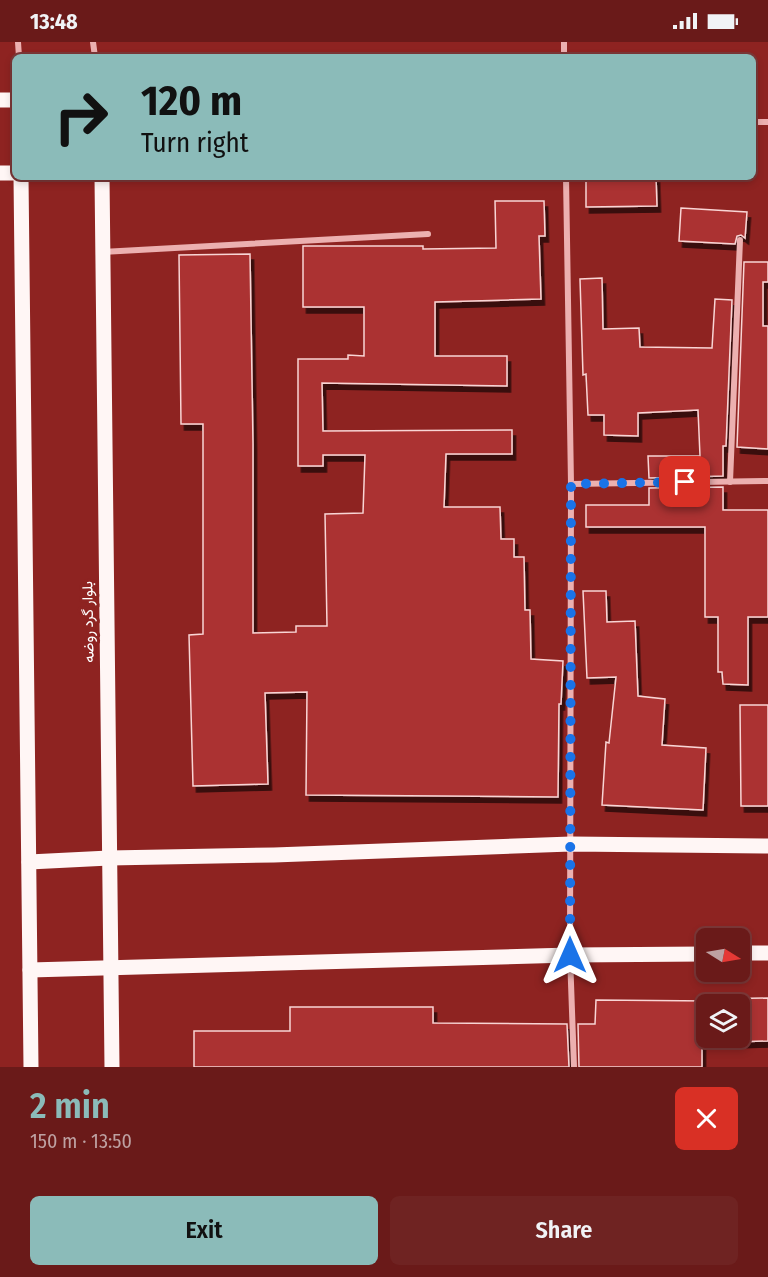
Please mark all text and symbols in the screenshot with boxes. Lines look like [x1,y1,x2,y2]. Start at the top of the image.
text: 13:48 [30,8,78,35]
text: 120 m [141,76,242,126]
icon: right [42,78,120,156]
text: Turn right [141,127,249,159]
pin [659,456,710,507]
icon: arrive [668,465,701,498]
street label: بلوار گرد روضه [78,581,98,663]
position arrow [538,923,602,987]
north arrow [696,928,750,982]
map controls [696,928,750,1048]
button: layers [696,994,750,1048]
text: 2 min [30,1084,110,1128]
button: close [675,1087,738,1150]
text: 150 m · 13:50 [30,1129,132,1153]
button: Exit [30,1196,378,1265]
button: Share [390,1196,738,1265]

